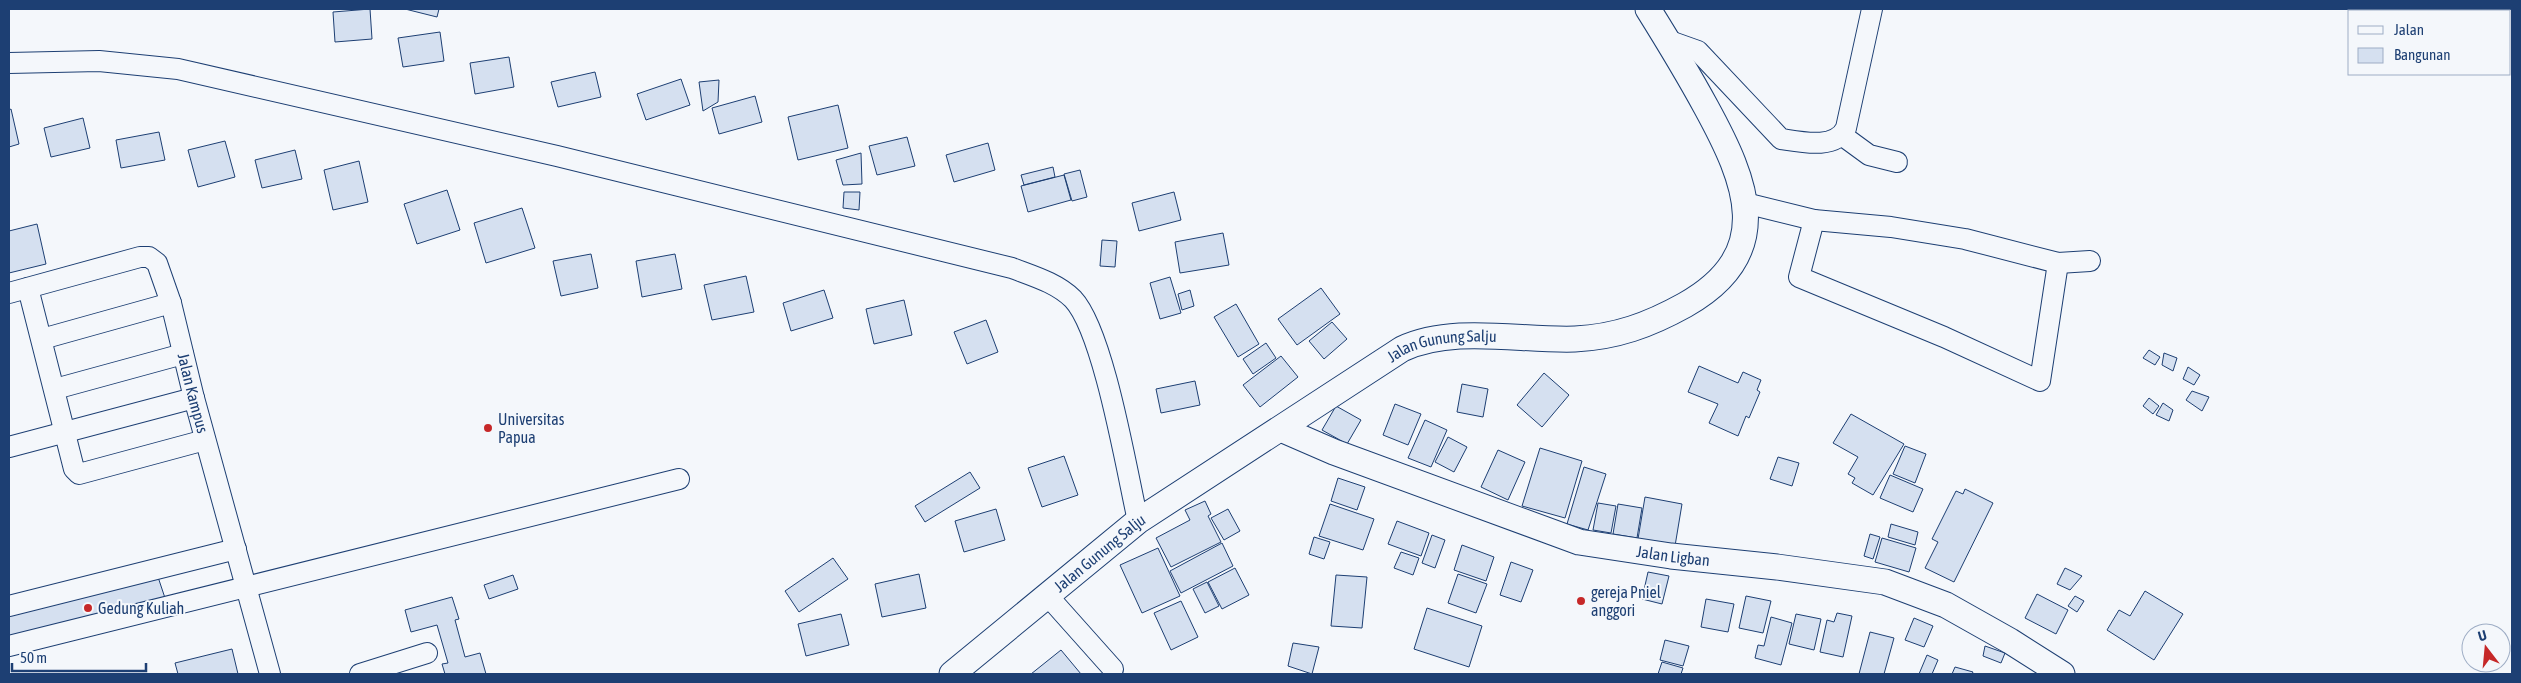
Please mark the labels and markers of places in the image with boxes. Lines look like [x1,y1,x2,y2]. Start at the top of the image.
place label: Universitas Papua [498,410,565,447]
marker: Universitas Papua [482,422,494,434]
place label: gereja Pniel anggori [1591,583,1662,620]
marker: gereja Pniel anggori [1575,595,1587,607]
place label: Gedung Kuliah [98,599,184,618]
marker: Gedung Kuliah [82,602,94,614]

